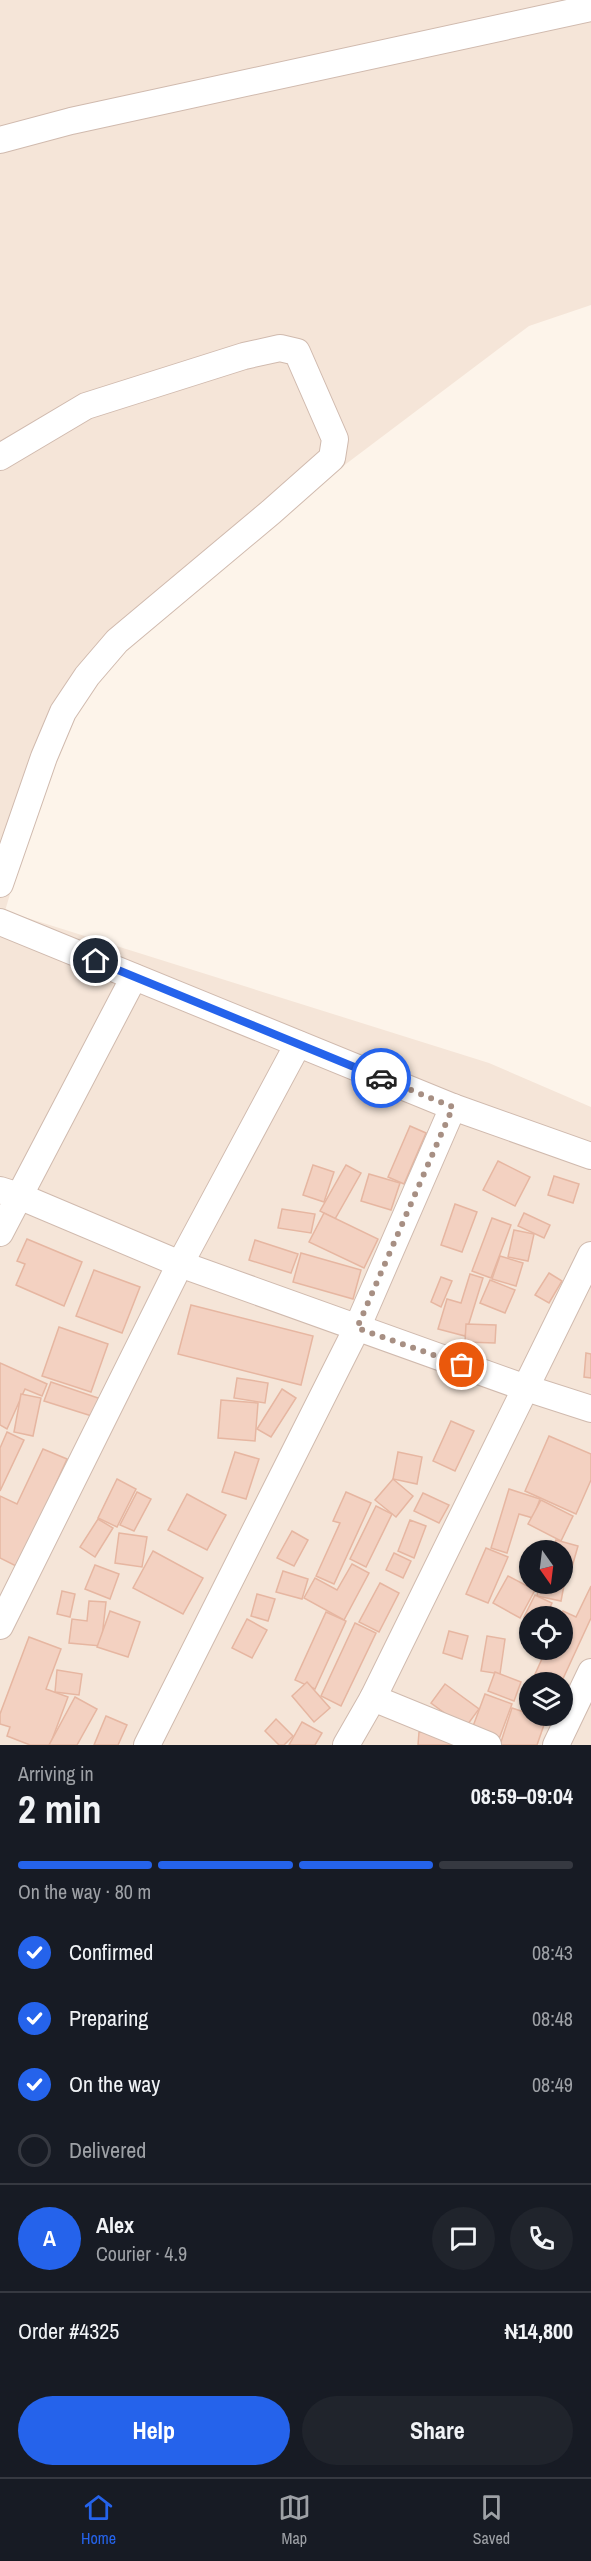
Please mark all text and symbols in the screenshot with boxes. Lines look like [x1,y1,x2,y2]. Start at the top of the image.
pin [70,935,121,986]
icon: home [79,944,112,977]
courier [351,1048,411,1108]
icon: car [365,1062,398,1095]
pin [436,1339,487,1390]
icon: bag [445,1348,478,1381]
north arrow [519,1540,573,1594]
map controls [519,1540,573,1726]
button: locate [519,1606,573,1660]
button: layers [519,1672,573,1726]
text: Arriving in [18,1760,94,1787]
text: 08:59–09:04 [471,1781,573,1811]
text: 2 min [18,1783,102,1835]
text: On the way · 80 m [18,1878,151,1905]
icon: check [18,1936,51,1969]
text: Confirmed [69,1937,153,1967]
text: 08:43 [532,1939,573,1966]
icon: check [18,2002,51,2035]
text: Preparing [69,2003,148,2033]
text: 08:48 [532,2005,573,2032]
icon: check [18,2068,51,2101]
text: On the way [69,2069,160,2099]
text: 08:49 [532,2071,573,2098]
text: Delivered [69,2135,146,2165]
button: chat [432,2207,495,2270]
button: phone [510,2207,573,2270]
text: Alex [96,2210,134,2240]
text: A [43,2223,56,2253]
text: Courier · 4.9 [96,2240,187,2267]
text: Order #4325 [18,2316,119,2346]
text: ₦14,800 [505,2316,573,2346]
button: Help [18,2396,290,2465]
button: Share [302,2396,573,2465]
tab: Home [81,2491,116,2549]
tab: Map [278,2491,311,2549]
tab: Saved [473,2491,510,2549]

